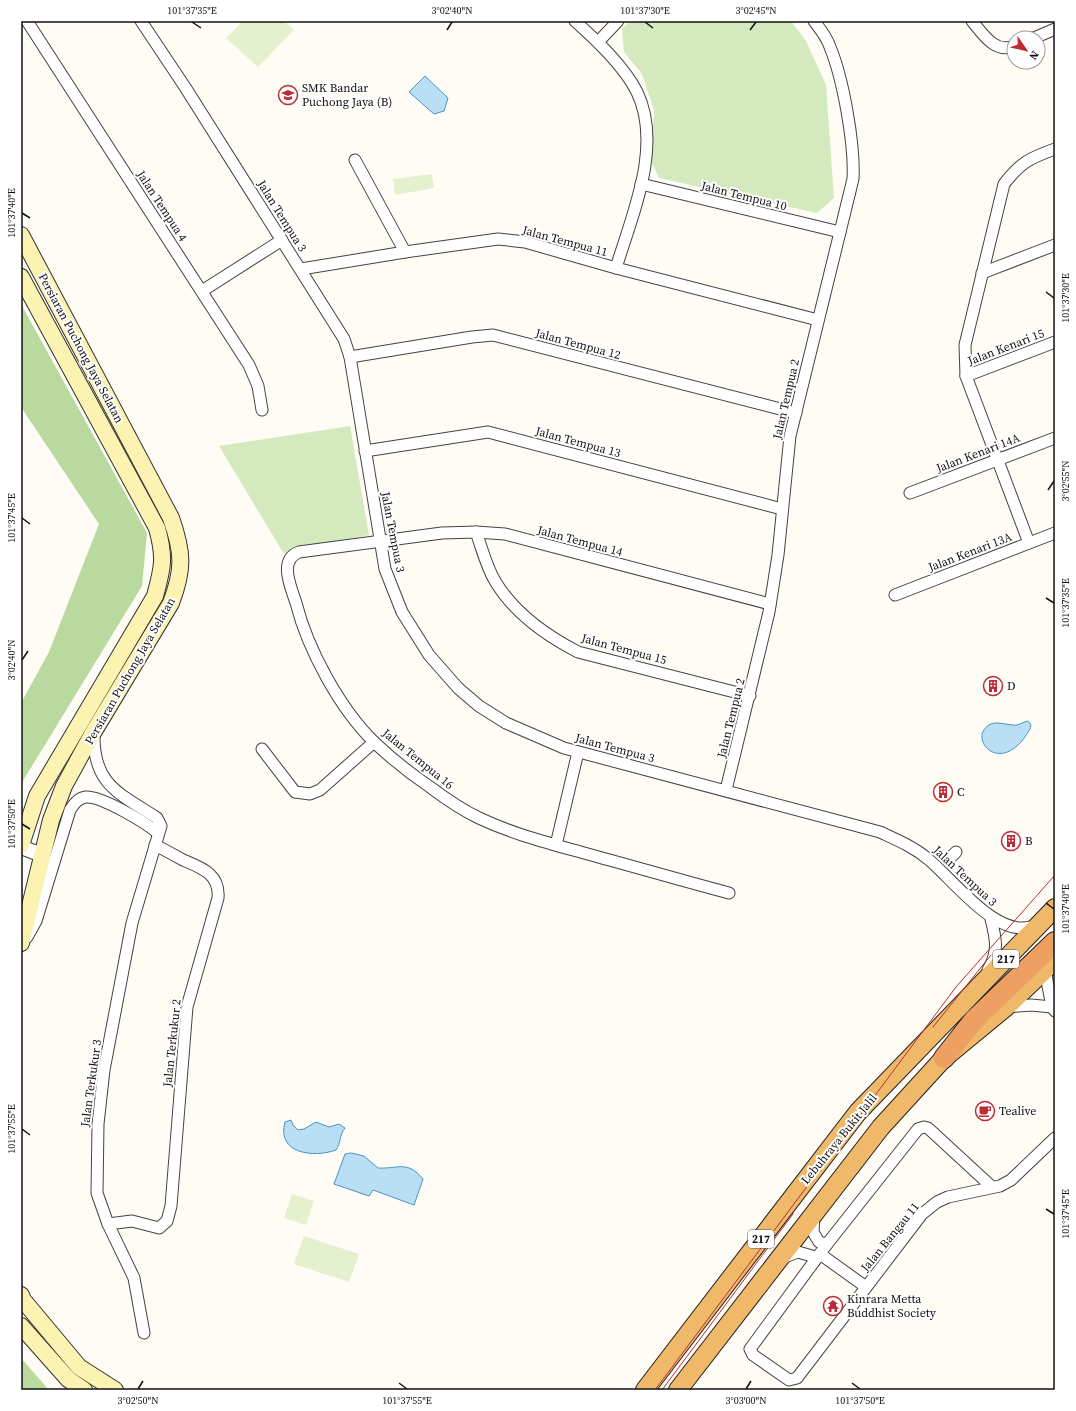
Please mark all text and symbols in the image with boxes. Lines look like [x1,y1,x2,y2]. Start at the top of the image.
text: 101°37'35"E [167,4,217,17]
text: 3°02'40"N [431,4,473,17]
text: 101°37'30"E [620,4,670,17]
text: 3°02'45"N [735,4,777,17]
north arrow [1006,30,1046,70]
text: N [1025,48,1042,63]
place label: SMK Bandar Puchong Jaya (B) [302,80,392,110]
school or university icon: SMK Bandar Puchong Jaya (B) [277,84,299,106]
street label: Jalan Tempua 4 [133,167,191,245]
street label: Jalan Tempua 3 [253,176,310,255]
street label: Jalan Tempua 10 [699,177,788,214]
text: 101°37'40"E [5,188,18,238]
street label: Jalan Tempua 11 [520,222,609,260]
street label: Persiaran Puchong Jaya Selatan [35,270,127,426]
text: 101°37'30"E [1059,273,1072,323]
street label: Jalan Tempua 12 [533,325,622,363]
street label: Jalan Kenari 15 [965,325,1046,369]
street label: Jalan Tempua 2 [769,357,803,442]
street label: Jalan Tempua 13 [533,423,622,461]
street label: Jalan Kenari 14A [933,430,1022,477]
text: 3°02'55"N [1059,460,1072,502]
street label: Jalan Tempua 3 [377,489,409,574]
text: 101°37'45"E [5,493,18,543]
street label: Jalan Tempua 14 [535,522,624,560]
street label: Jalan Kenari 13A [925,529,1014,576]
text: 101°37'35"E [1059,578,1072,628]
street label: Persiaran Puchong Jaya Selatan [81,594,179,748]
street label: Jalan Tempua 15 [579,630,668,668]
text: 3°02'40"N [5,639,18,681]
building icon: D [982,675,1004,697]
street label: Jalan Tempua 2 [713,676,749,760]
place label: D [1007,678,1016,694]
street label: Jalan Tempua 16 [378,725,457,793]
street label: Jalan Tempua 3 [573,729,656,766]
building icon: C [932,781,954,803]
place label: C [957,784,965,800]
text: 101°37'50"E [5,799,18,849]
building icon: B [1000,830,1022,852]
place label: B [1025,833,1033,849]
street label: Jalan Tempua 3 [929,842,1000,910]
text: 101°37'40"E [1059,884,1072,934]
road number: 217 [993,950,1019,968]
street label: Jalan Terkukur 2 [159,998,185,1089]
street label: Jalan Terkukur 3 [77,1038,105,1129]
street label: Lebuhraya Bukit Jalil [798,1090,881,1188]
cafe icon: Tealive [974,1100,996,1122]
place label: Tealive [999,1103,1036,1119]
text: 101°37'55"E [5,1104,18,1154]
text: 101°37'45"E [1059,1189,1072,1239]
street label: Jalan Bangau 11 [857,1199,923,1276]
road number: 217 [748,1230,774,1248]
place label: Kinrara Metta Buddhist Society [847,1291,937,1321]
temple icon: Kinrara Metta Buddhist Society [822,1295,844,1317]
text: 3°02'50"N [117,1394,159,1407]
text: 101°37'55"E [382,1394,432,1407]
text: 3°03'00"N [725,1394,767,1407]
text: 101°37'50"E [835,1394,885,1407]

